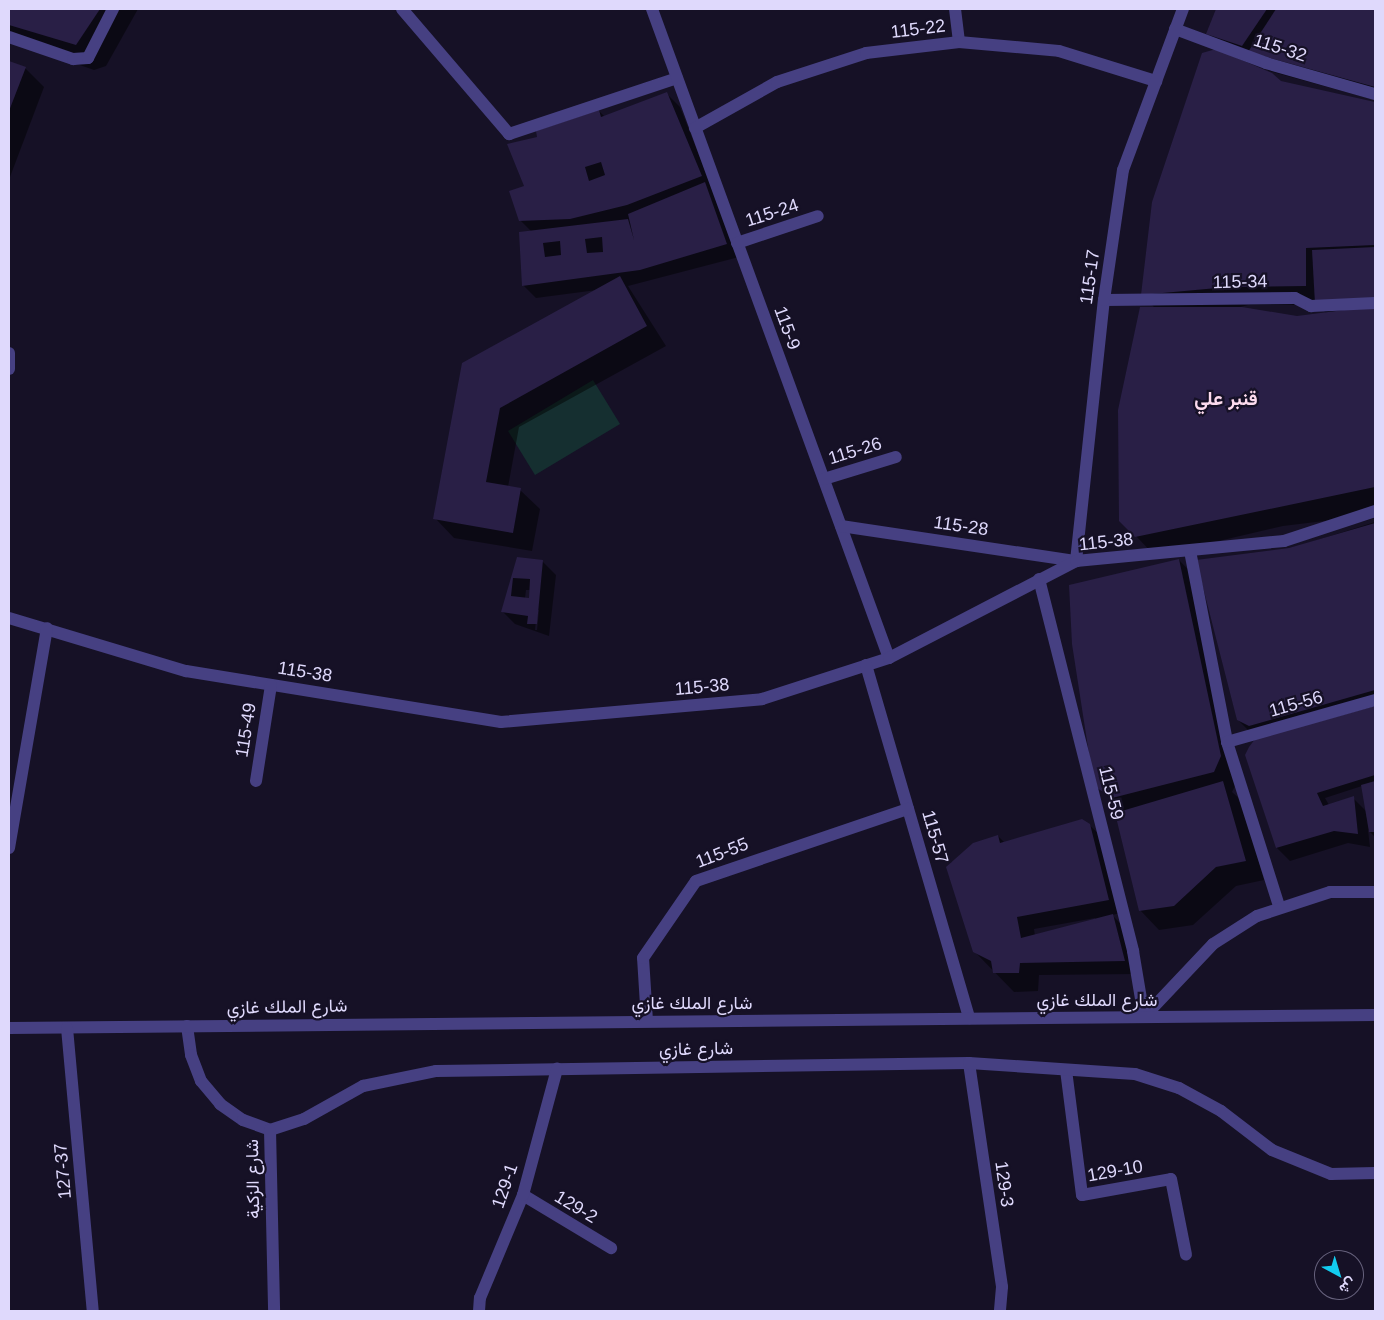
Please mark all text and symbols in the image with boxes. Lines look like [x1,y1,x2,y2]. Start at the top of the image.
street label: 115-22 [890,15,946,43]
street label: 115-32 [1251,29,1309,67]
street label: 115-24 [743,194,801,232]
street label: 115-17 [1075,248,1105,306]
street label: 115-34 [1212,271,1268,293]
street label: 115-9 [769,303,805,353]
district label: قنبر علي [1194,388,1258,410]
street label: 115-26 [826,433,884,469]
street label: 115-28 [932,511,990,541]
street label: 115-38 [1078,528,1134,556]
street label: 115-38 [276,657,334,687]
street label: 115-38 [674,674,730,700]
street label: 115-56 [1267,686,1325,722]
street label: 115-49 [231,701,261,759]
street label: 115-59 [1094,764,1128,822]
street label: 115-57 [917,808,953,866]
street label: 115-55 [693,833,751,873]
street label: شارع الملك غازي [1037,989,1157,1011]
street label: شارع الملك غازي [632,992,752,1014]
street label: شارع الملك غازي [226,995,348,1019]
street label: شارع غازي [659,1038,733,1060]
street label: شارع الزكية [242,1139,264,1219]
street label: 127-37 [50,1142,76,1200]
street label: 129-10 [1086,1155,1144,1187]
street label: 129-3 [990,1160,1018,1208]
street label: 129-1 [487,1161,523,1211]
street label: 129-2 [551,1186,601,1228]
north arrow [1314,1250,1364,1300]
text: ش [1336,1274,1359,1297]

